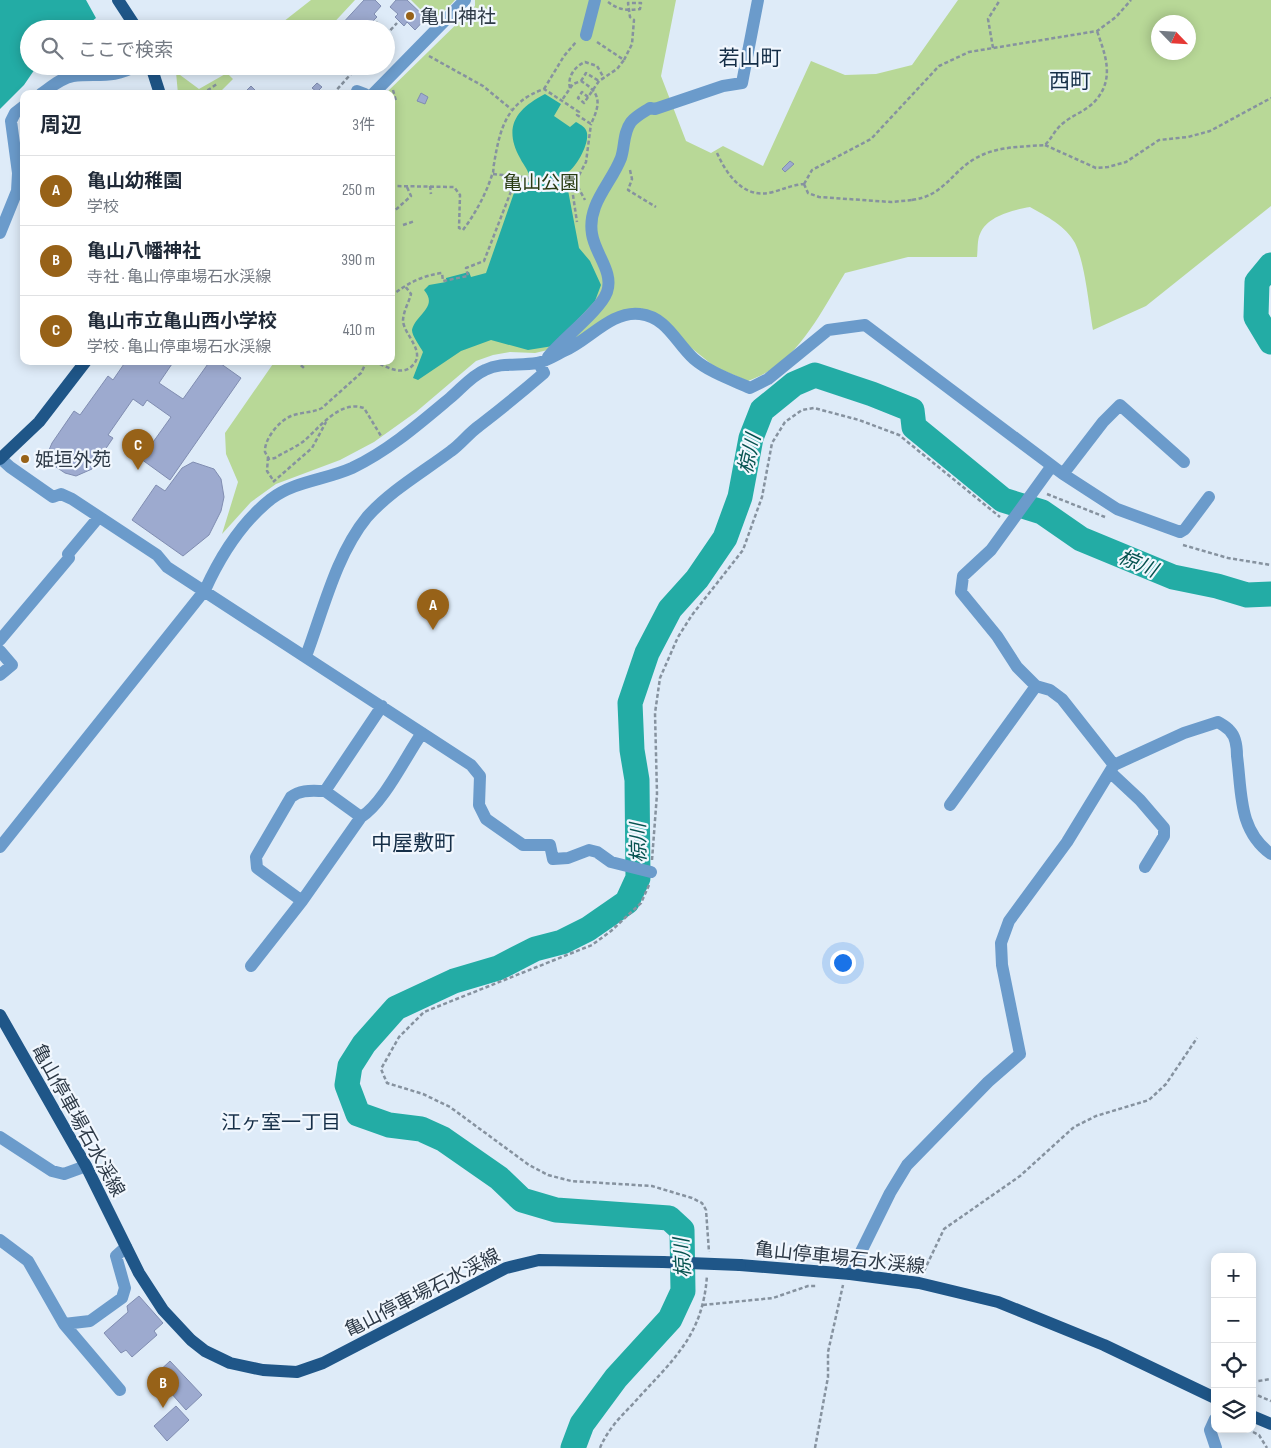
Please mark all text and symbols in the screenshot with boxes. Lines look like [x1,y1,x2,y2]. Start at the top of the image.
place label: 亀山神社 [420,6,496,29]
marker: 亀山神社 [404,10,416,22]
north arrow [1151,15,1196,60]
search box [20,20,395,75]
icon: search [38,34,66,62]
text: ここで検索 [78,39,173,62]
district label: 若山町 [719,46,782,71]
district label: 西町 [1049,69,1091,94]
text: 周辺 [40,113,82,138]
text: 3件 [352,116,375,135]
text: 亀山幼稚園 [87,170,182,193]
park label: 亀山公園 [503,172,579,195]
text: A [52,181,60,200]
text: 250 m [342,181,375,200]
text: 学校 [87,198,119,217]
text: 亀山八幡神社 [87,240,201,263]
text: B [52,251,60,270]
text: 390 m [341,251,375,270]
text: 寺社 · 亀山停車場石水渓線 [87,268,271,287]
text: 亀山市立亀山西小学校 [87,310,277,333]
text: C [52,321,60,340]
text: 410 m [343,321,375,340]
text: 学校 · 亀山停車場石水渓線 [87,338,271,357]
pin: C [122,429,154,470]
water label: 椋川 [734,430,767,476]
place label: 姫垣外苑 [35,449,111,472]
marker: 姫垣外苑 [19,453,31,465]
water label: 椋川 [1115,545,1163,584]
pin: A [417,589,449,630]
water label: 椋川 [627,821,651,863]
district label: 中屋敷町 [371,831,455,856]
your location [830,950,856,976]
street label: 亀山停車場石水渓線 [26,1040,129,1201]
district label: 江ヶ室一丁目 [221,1111,341,1135]
water label: 椋川 [670,1235,696,1279]
street label: 亀山停車場石水渓線 [754,1238,926,1279]
street label: 亀山停車場石水渓線 [341,1244,504,1342]
map controls [1211,1253,1256,1433]
button: + [1211,1253,1256,1298]
button: − [1211,1298,1256,1343]
button: locate [1211,1343,1256,1388]
pin: B [147,1367,179,1408]
button: layers [1211,1388,1256,1433]

